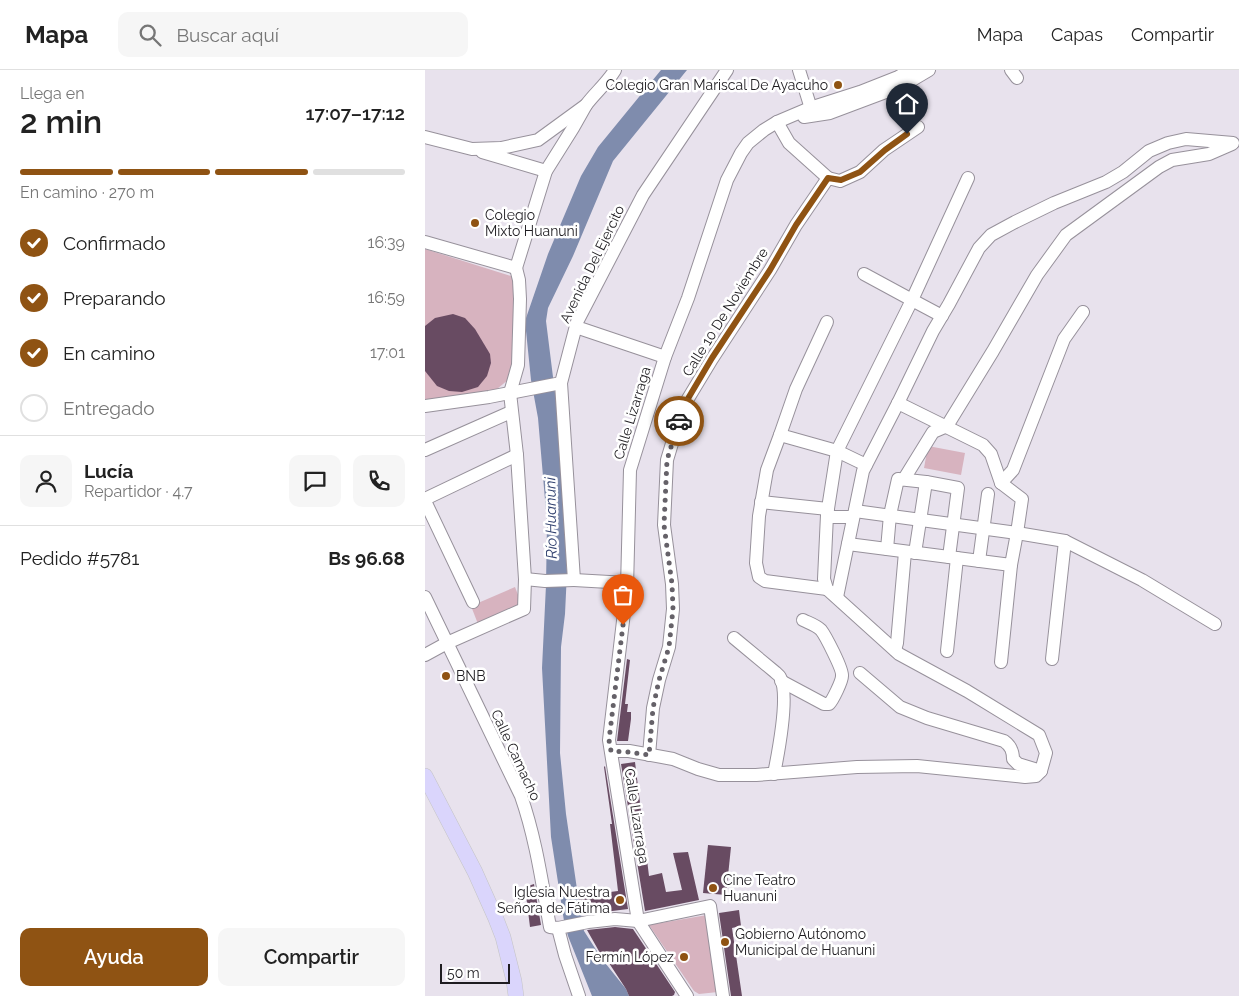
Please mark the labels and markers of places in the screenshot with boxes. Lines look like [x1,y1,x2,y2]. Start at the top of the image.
place label: Colegio Gran Mariscal De Ayacuho [605,77,828,93]
marker: Colegio Gran Mariscal De Ayacuho [832,79,844,91]
pin [886,83,928,134]
place label: Colegio Mixto Huanuni [485,207,578,239]
marker: Colegio Mixto Huanuni [469,217,481,229]
pin [602,574,644,625]
place label: BNB [456,668,485,684]
marker: BNB [440,670,452,682]
place label: Cine Teatro Huanuni [723,872,796,904]
marker: Cine Teatro Huanuni [707,882,719,894]
place label: Iglesia Nuestra Señora de Fátima [497,884,610,916]
marker: Iglesia Nuestra Señora de Fátima [614,894,626,906]
place label: Gobierno Autónomo Municipal de Huanuni [735,926,875,958]
marker: Gobierno Autónomo Municipal de Huanuni [719,936,731,948]
place label: Fermín López [585,949,674,965]
marker: Fermín López [678,951,690,963]

